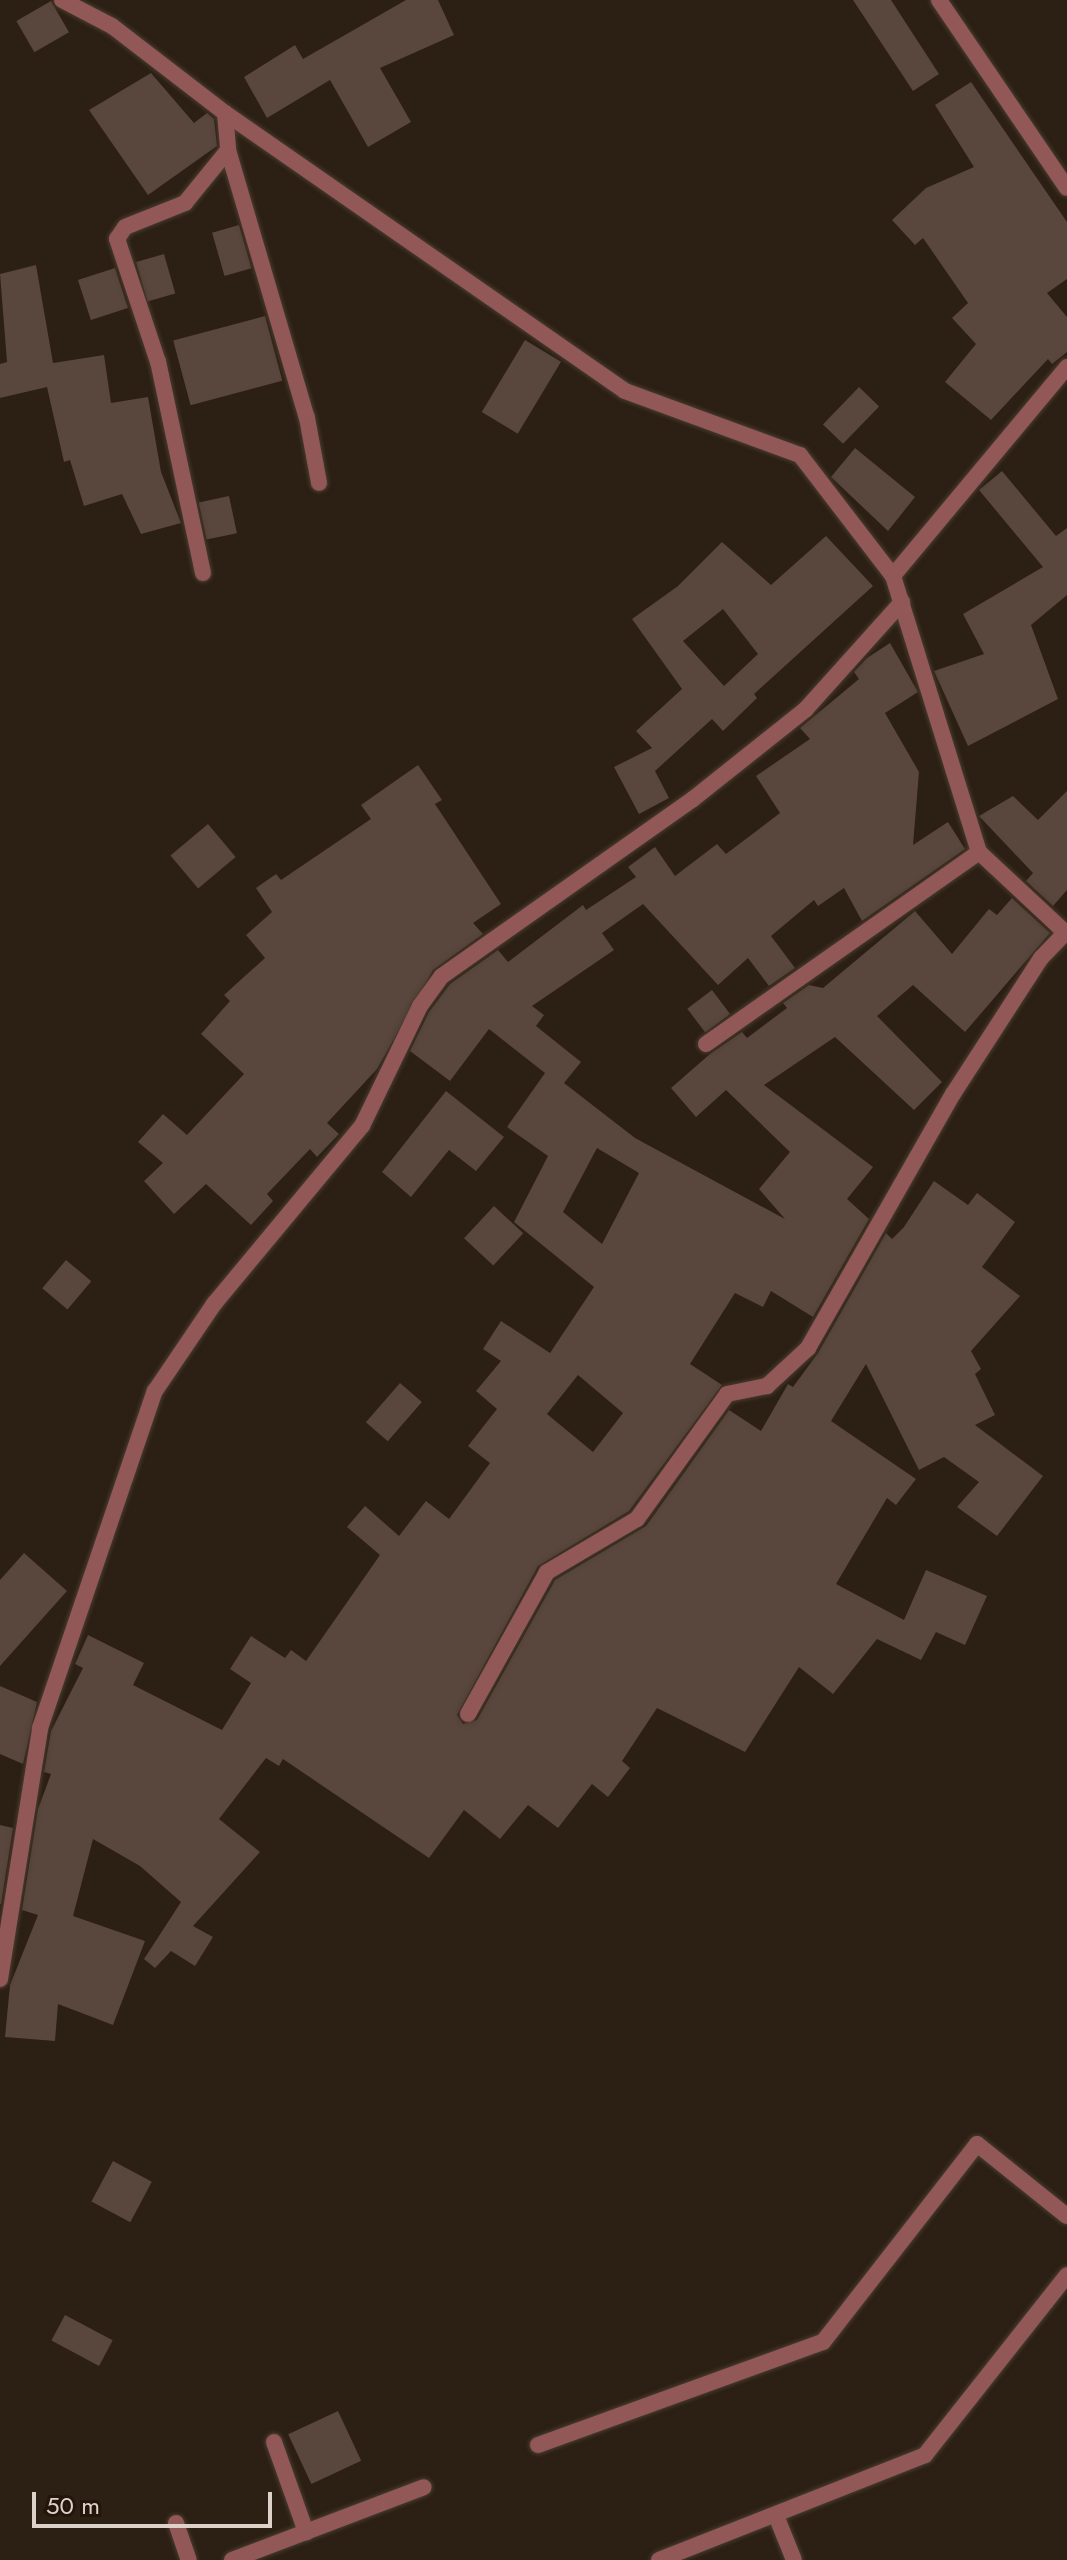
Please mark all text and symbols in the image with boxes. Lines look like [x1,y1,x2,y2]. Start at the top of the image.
scale bar [36,2476,276,2526]
text: 50 m [46,2488,100,2523]

